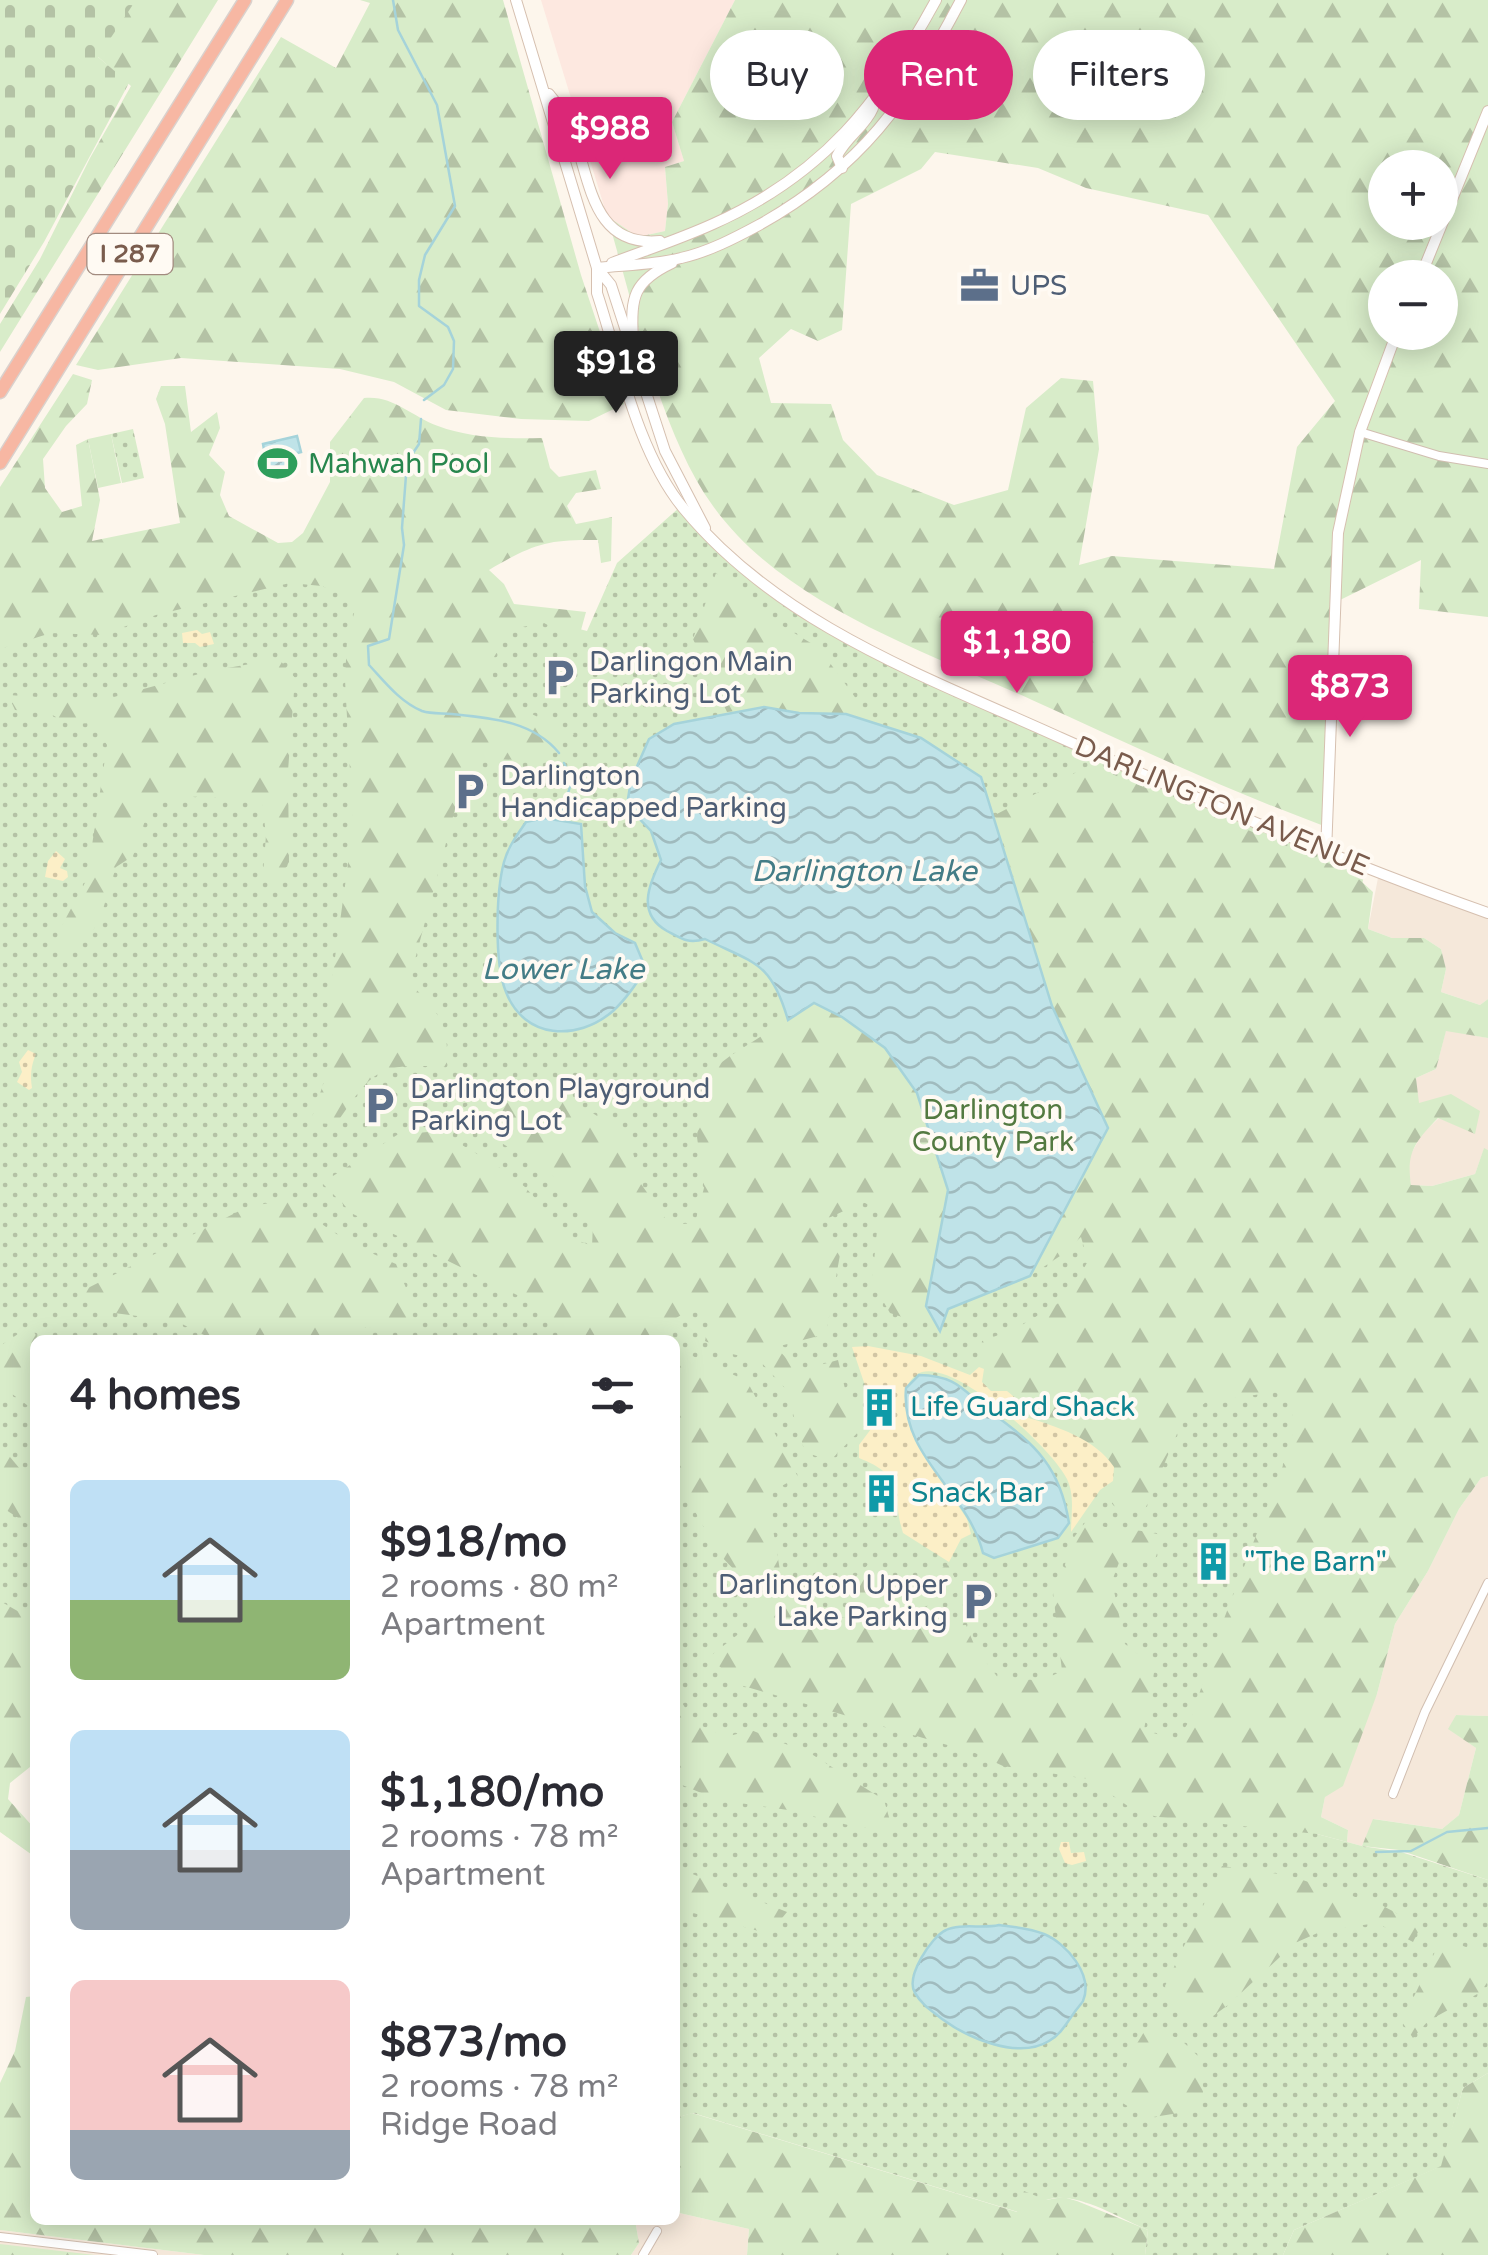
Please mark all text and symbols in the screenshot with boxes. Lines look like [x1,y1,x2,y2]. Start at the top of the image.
chip: Buy [710,30,844,120]
chip: Rent [864,30,1013,120]
chip: Filters [1033,30,1205,120]
pin: $988 [551,97,669,182]
text: $988 [570,110,650,148]
map controls [1368,150,1458,350]
button: + [1368,150,1458,240]
road number: I 287 [88,234,172,274]
button: − [1368,260,1458,350]
office icon: UPS [959,265,1001,307]
place label: UPS [1010,269,1067,303]
pin: $918 [557,331,675,416]
text: $918 [576,344,656,382]
sports icon: Mahwah Pool [257,443,299,485]
place label: Mahwah Pool [308,447,489,481]
pin: $1,180 [936,611,1098,696]
text: $1,180 [963,624,1071,662]
place label: Darlingon Main Parking Lot [589,645,793,711]
pin: $873 [1291,655,1409,740]
parking icon: Darlingon Main Parking Lot [538,657,580,699]
text: $873 [1310,668,1390,706]
street label: DARLINGTON AVENUE [1070,728,1374,884]
place label: Darlington Handicapped Parking [500,759,787,825]
parking icon: Darlington Handicapped Parking [449,771,491,813]
water label: Darlington Lake [751,853,979,890]
water label: Lower Lake [482,951,646,988]
place label: Darlington Playground Parking Lot [410,1072,710,1138]
parking icon: Darlington Playground Parking Lot [359,1084,401,1126]
park label: Darlington County Park [912,1093,1074,1159]
icon: filters [585,1368,640,1423]
text: 4 homes [70,1370,241,1421]
building icon: Life Guard Shack [859,1386,901,1428]
place label: Life Guard Shack [910,1390,1135,1424]
building icon: Snack Bar [860,1472,902,1514]
place label: Snack Bar [911,1476,1044,1510]
text: $918/mo [380,1517,567,1568]
icon: home [150,1520,270,1640]
building icon: "The Barn" [1193,1541,1235,1583]
place label: "The Barn" [1244,1545,1387,1579]
text: 2 rooms · 80 m² [380,1568,619,1606]
place label: Darlington Upper Lake Parking [718,1568,948,1634]
parking icon: Darlington Upper Lake Parking [957,1580,999,1622]
text: Apartment [380,1606,545,1644]
text: $1,180/mo [380,1767,604,1818]
icon: home [150,1770,270,1890]
text: 2 rooms · 78 m² [380,1818,619,1856]
text: Apartment [380,1856,545,1894]
text: $873/mo [380,2017,567,2068]
icon: home [150,2020,270,2140]
text: 2 rooms · 78 m² [380,2068,619,2106]
text: Ridge Road [380,2106,558,2144]

